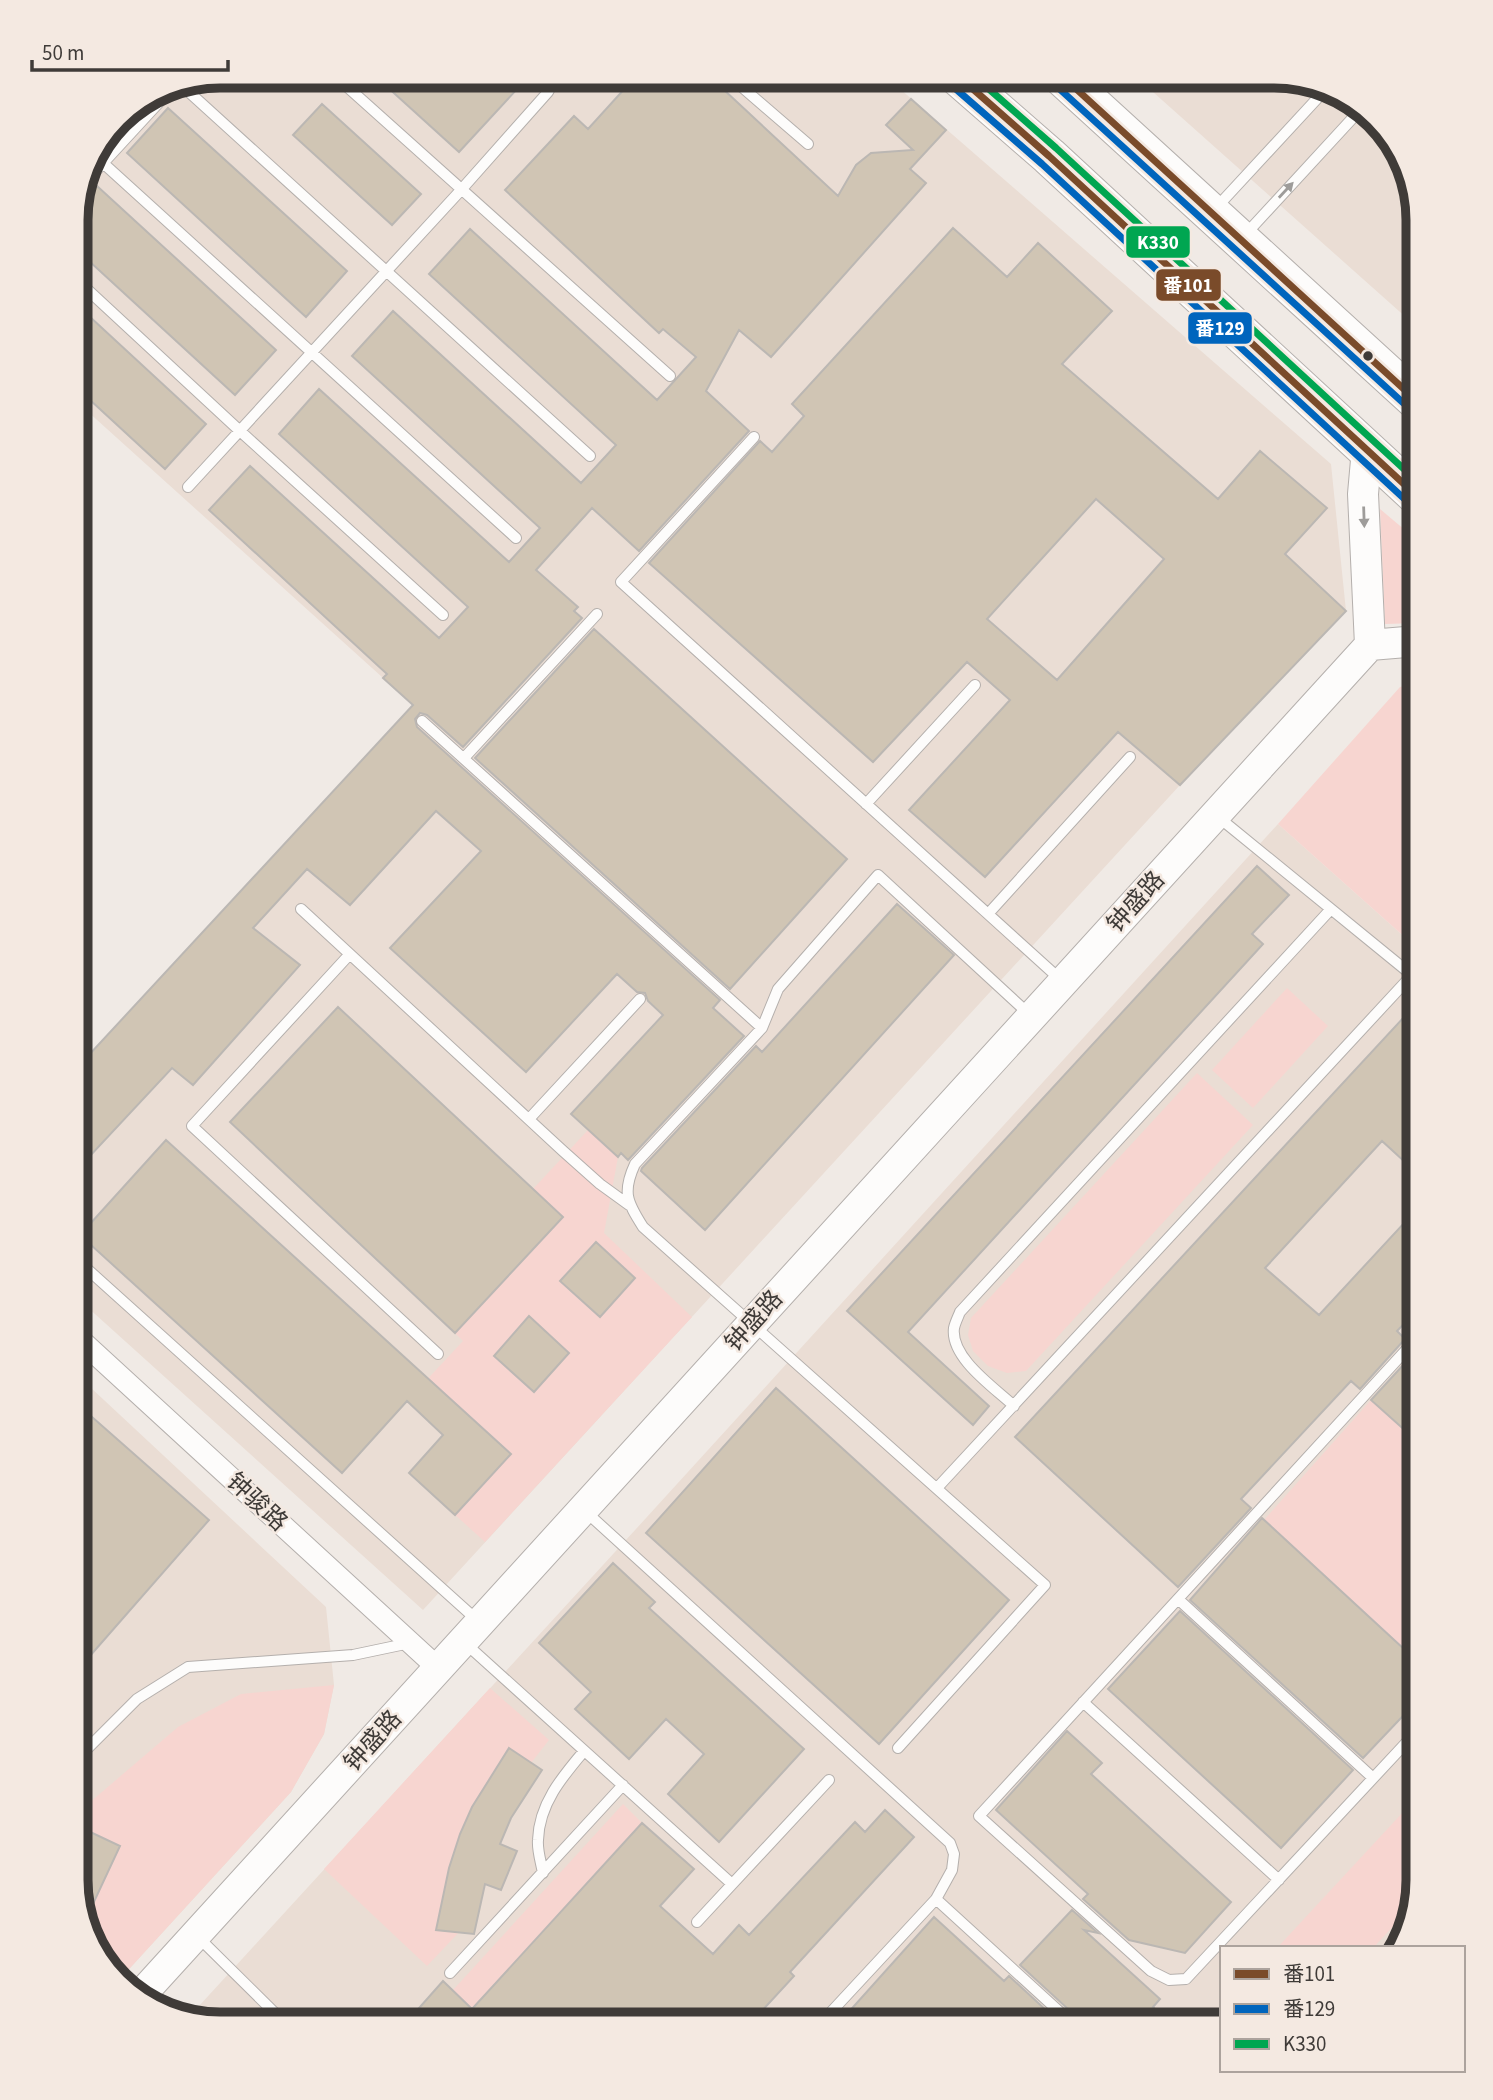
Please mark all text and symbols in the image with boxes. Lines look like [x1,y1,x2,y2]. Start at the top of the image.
scale bar [32,28,228,72]
text: 50 m [42,38,84,68]
one-way arrow [1278,182,1294,199]
line badge: K330 [1125,225,1191,259]
text: K330 [1137,230,1179,257]
line badge: 番101 [1155,268,1222,302]
text: 番101 [1163,273,1213,300]
line badge: 番129 [1187,311,1253,345]
text: 番129 [1195,316,1245,343]
unlabelled marker [1361,349,1375,363]
one-way arrow [1359,506,1370,528]
street label: 钟盛路 [1099,864,1173,940]
street label: 钟盛路 [717,1283,791,1359]
street label: 钟骏路 [219,1465,295,1539]
street label: 钟盛路 [336,1703,410,1779]
legend [1220,1946,1465,2072]
text: 番101 [1283,1959,1335,1989]
text: 番129 [1283,1994,1335,2024]
text: K330 [1283,2029,1326,2059]

